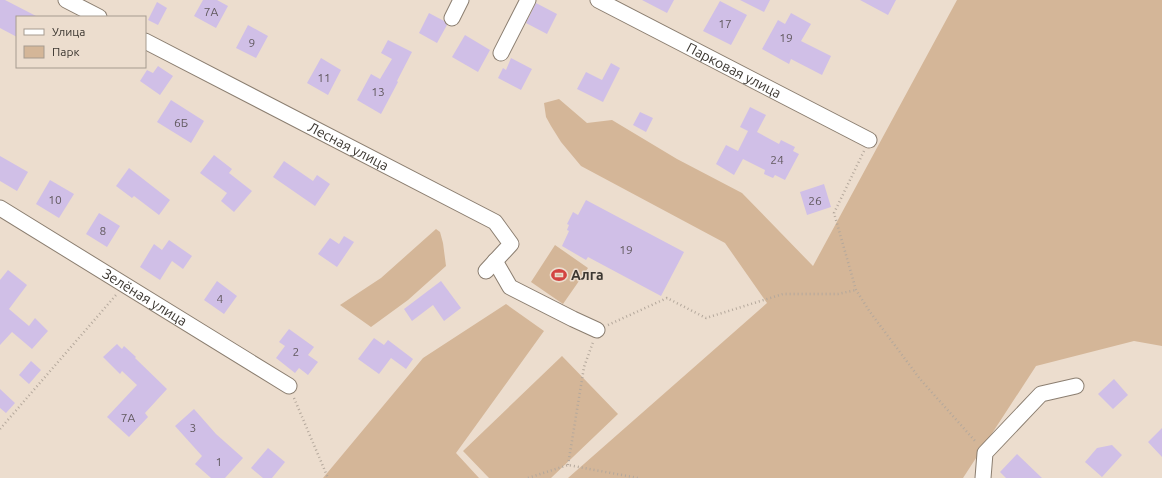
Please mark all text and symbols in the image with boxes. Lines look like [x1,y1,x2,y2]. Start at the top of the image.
house number: 7А [204,5,218,18]
legend [16,16,146,68]
house number: 17 [718,17,732,30]
text: Улица [52,25,85,38]
house number: 19 [779,31,793,44]
house number: 9 [249,36,255,49]
street label: Парковая улица [684,39,784,101]
text: Парк [52,45,80,58]
house number: 11 [317,71,331,84]
house number: 13 [371,85,385,98]
house number: 6Б [174,116,188,129]
street label: Лесная улица [305,119,391,174]
house number: 24 [770,153,784,166]
house number: 10 [48,193,62,206]
house number: 26 [808,194,822,207]
house number: 8 [100,224,107,237]
house number: 19 [619,243,633,256]
street label: Зелёная улица [100,265,190,329]
sports icon: Алга [550,266,568,284]
place label: Алга [571,267,604,283]
house number: 4 [217,292,224,305]
house number: 2 [293,345,299,358]
house number: 7А [121,411,135,424]
house number: 3 [190,421,196,434]
house number: 1 [216,455,222,468]

